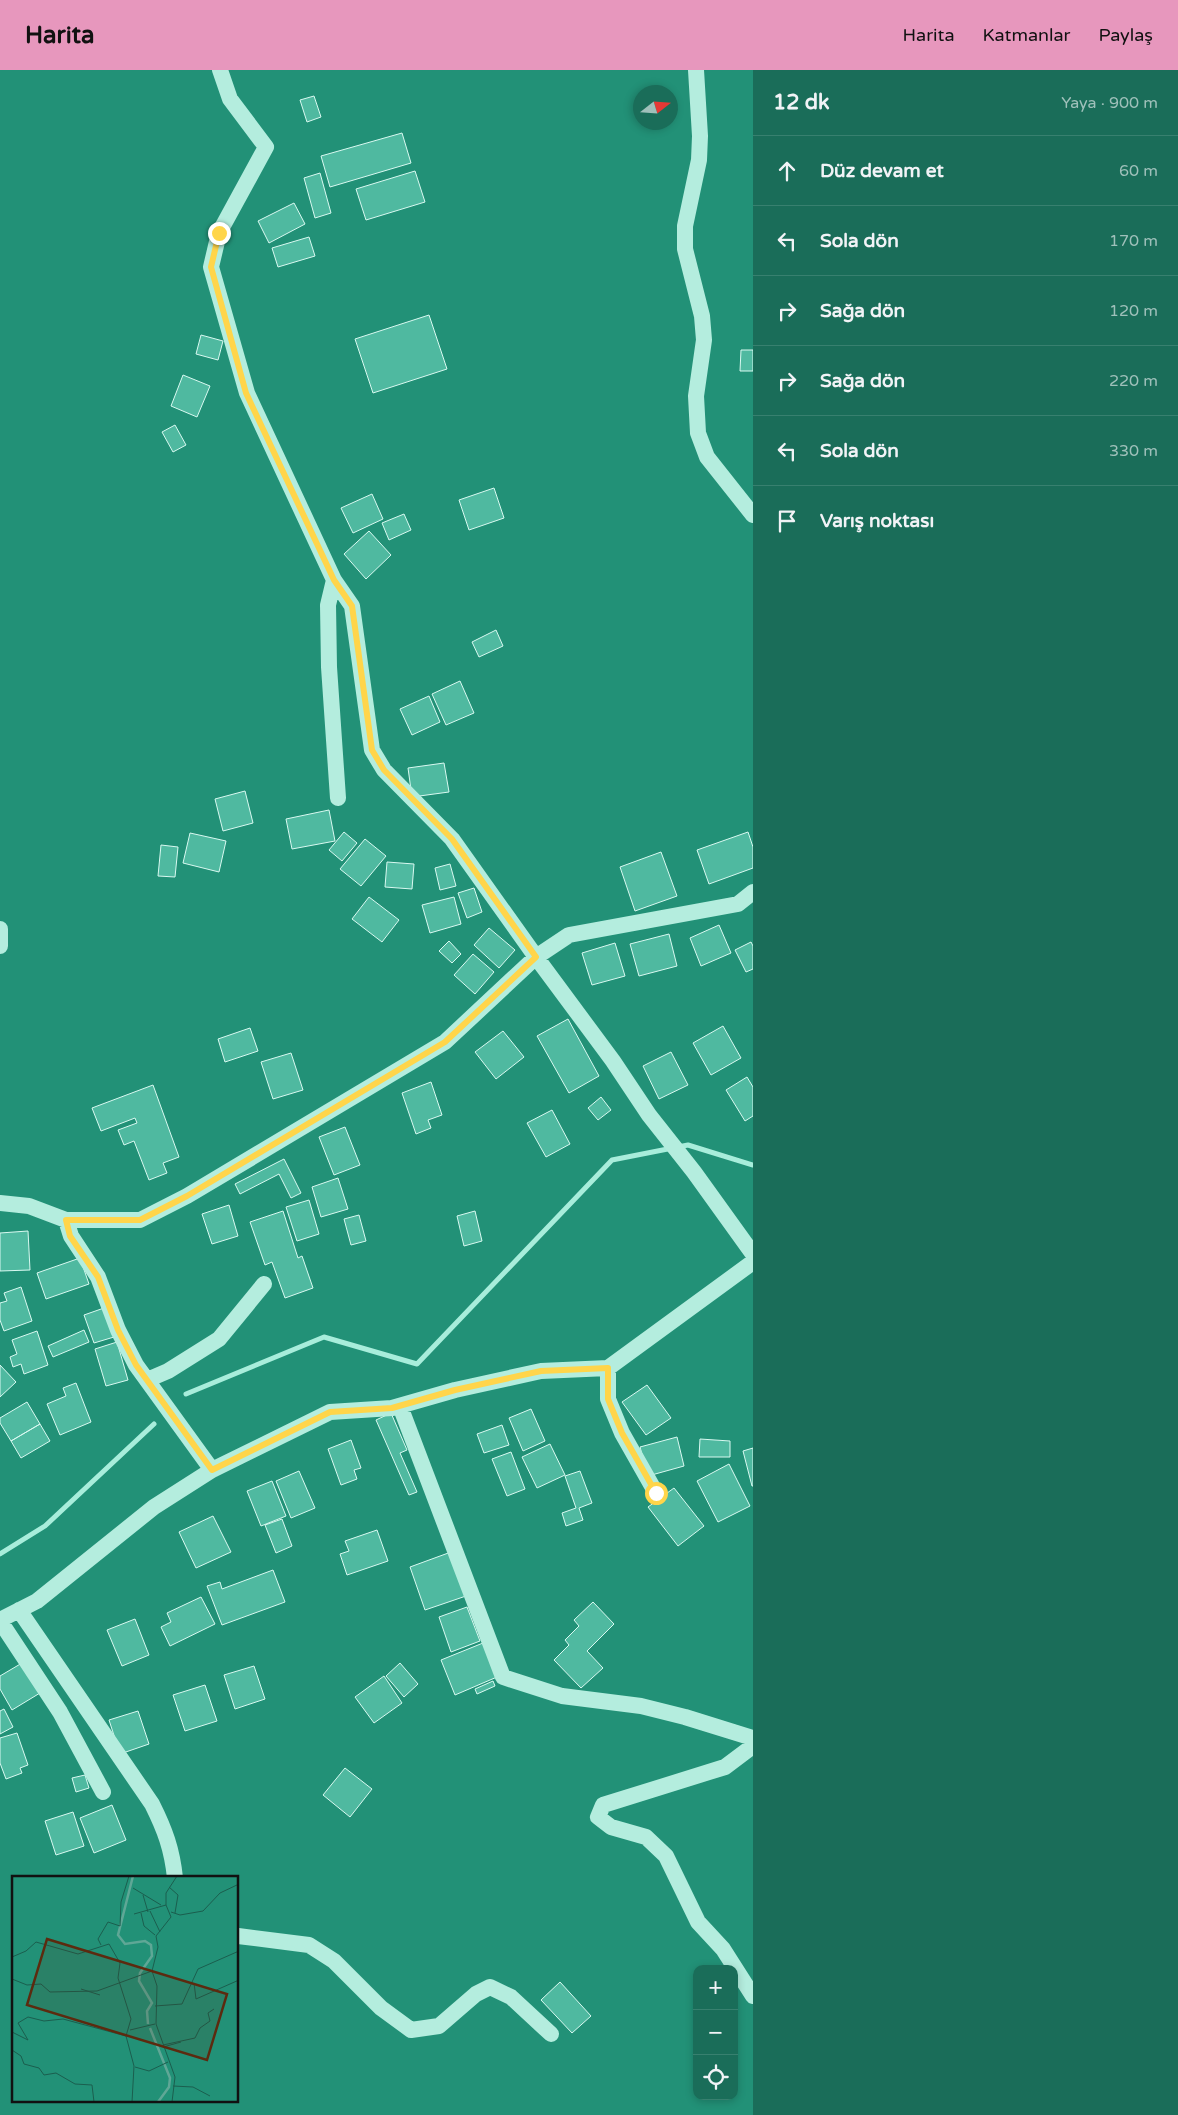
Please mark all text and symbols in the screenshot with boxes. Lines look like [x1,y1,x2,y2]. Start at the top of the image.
text: Harita [25,21,94,50]
text: Harita [902,24,955,46]
text: Katmanlar [983,24,1071,46]
text: Paylaş [1099,24,1153,46]
north arrow [633,85,678,130]
text: 12 dk [773,90,830,115]
text: Yaya · 900 m [1061,93,1158,113]
icon: ahead [773,157,801,185]
text: Düz devam et [820,160,944,182]
text: 60 m [1119,161,1158,181]
route end [208,222,231,245]
icon: left [773,227,801,255]
text: Sola dön [820,230,899,252]
text: 170 m [1109,231,1158,251]
icon: right [773,297,801,325]
text: Sağa dön [820,300,905,322]
text: 120 m [1109,301,1158,321]
icon: right [773,367,801,395]
text: Sağa dön [820,370,905,392]
text: 220 m [1109,371,1158,391]
icon: left [773,437,801,465]
text: Sola dön [820,440,899,462]
text: 330 m [1109,441,1158,461]
icon: arrive [773,507,801,535]
text: Varış noktası [820,510,934,532]
route start [645,1482,668,1505]
inset map [12,1876,239,2102]
map controls [693,1965,738,2100]
button: + [693,1965,738,2010]
button: − [693,2010,738,2055]
button: locate [693,2055,738,2100]

